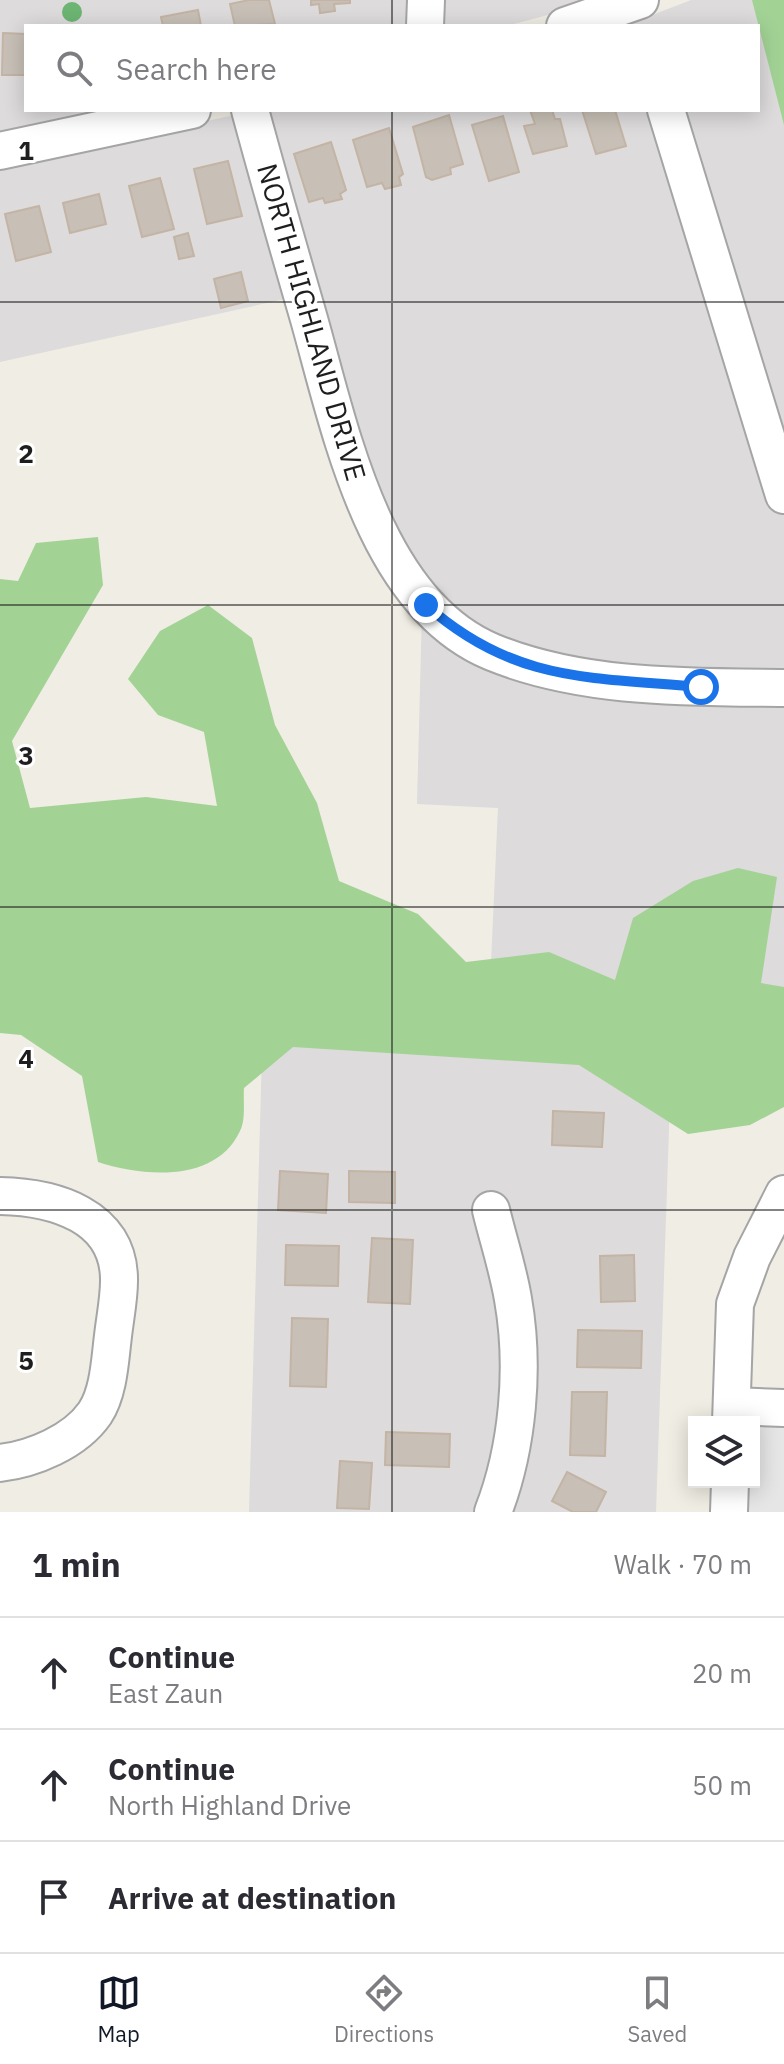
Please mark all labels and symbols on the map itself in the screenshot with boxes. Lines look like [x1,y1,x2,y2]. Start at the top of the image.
text: 1 [18,133,34,167]
street label: NORTH HIGHLAND DRIVE [249,159,375,485]
text: 2 [18,436,34,470]
route end [408,587,444,623]
route start [683,669,719,705]
text: 3 [18,738,34,772]
text: 4 [18,1041,34,1075]
text: 5 [18,1343,34,1377]

